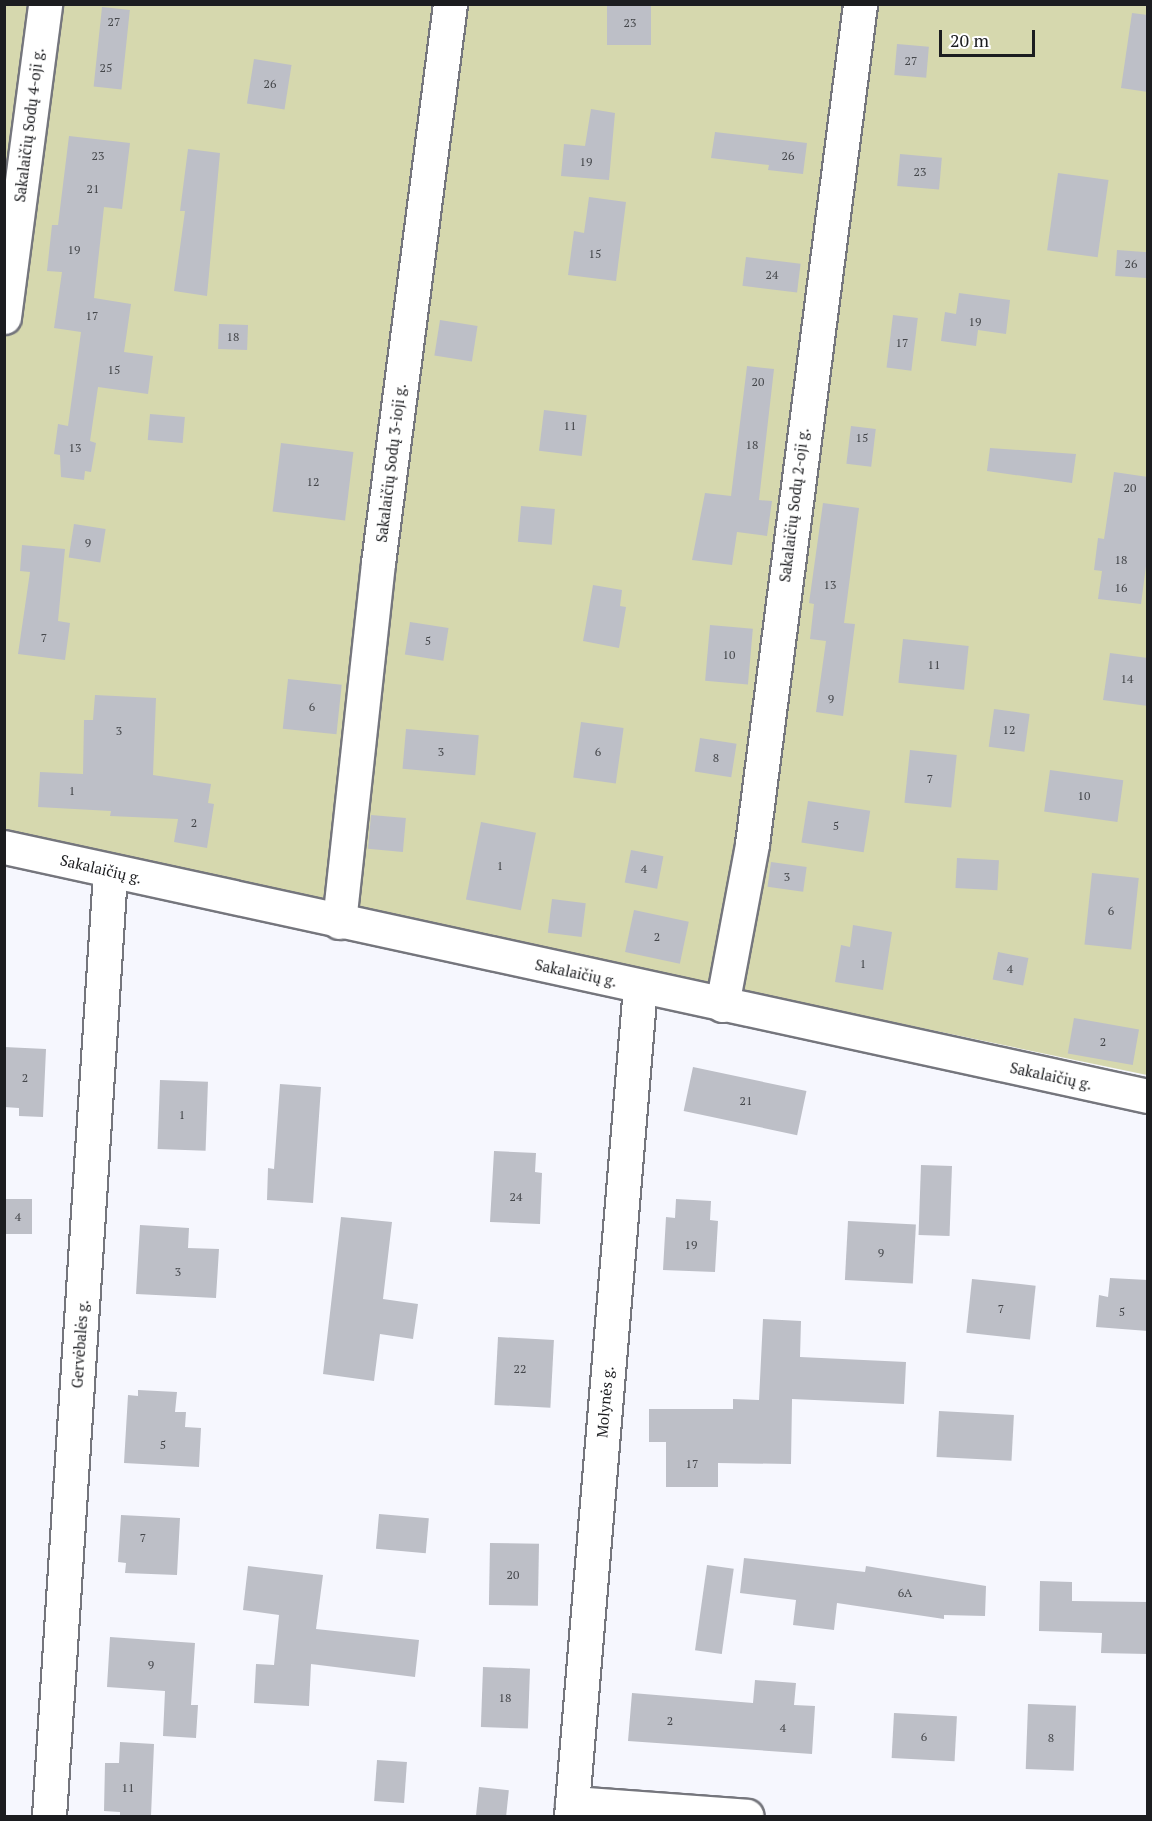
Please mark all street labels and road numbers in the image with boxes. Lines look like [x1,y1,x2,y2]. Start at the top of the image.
street label: Sakalaičių Sodų 4-oji g. [11,47,47,203]
street label: Sakalaičių Sodų 3-ioji g. [372,383,410,543]
street label: Sakalaičių Sodų 2-oji g. [776,427,812,583]
street label: Sakalaičių g. [58,851,144,887]
street label: Sakalaičių g. [533,956,619,990]
street label: Sakalaičių g. [1008,1059,1094,1093]
street label: Gervėbalės g. [68,1299,92,1389]
street label: Molynės g. [593,1365,617,1439]

